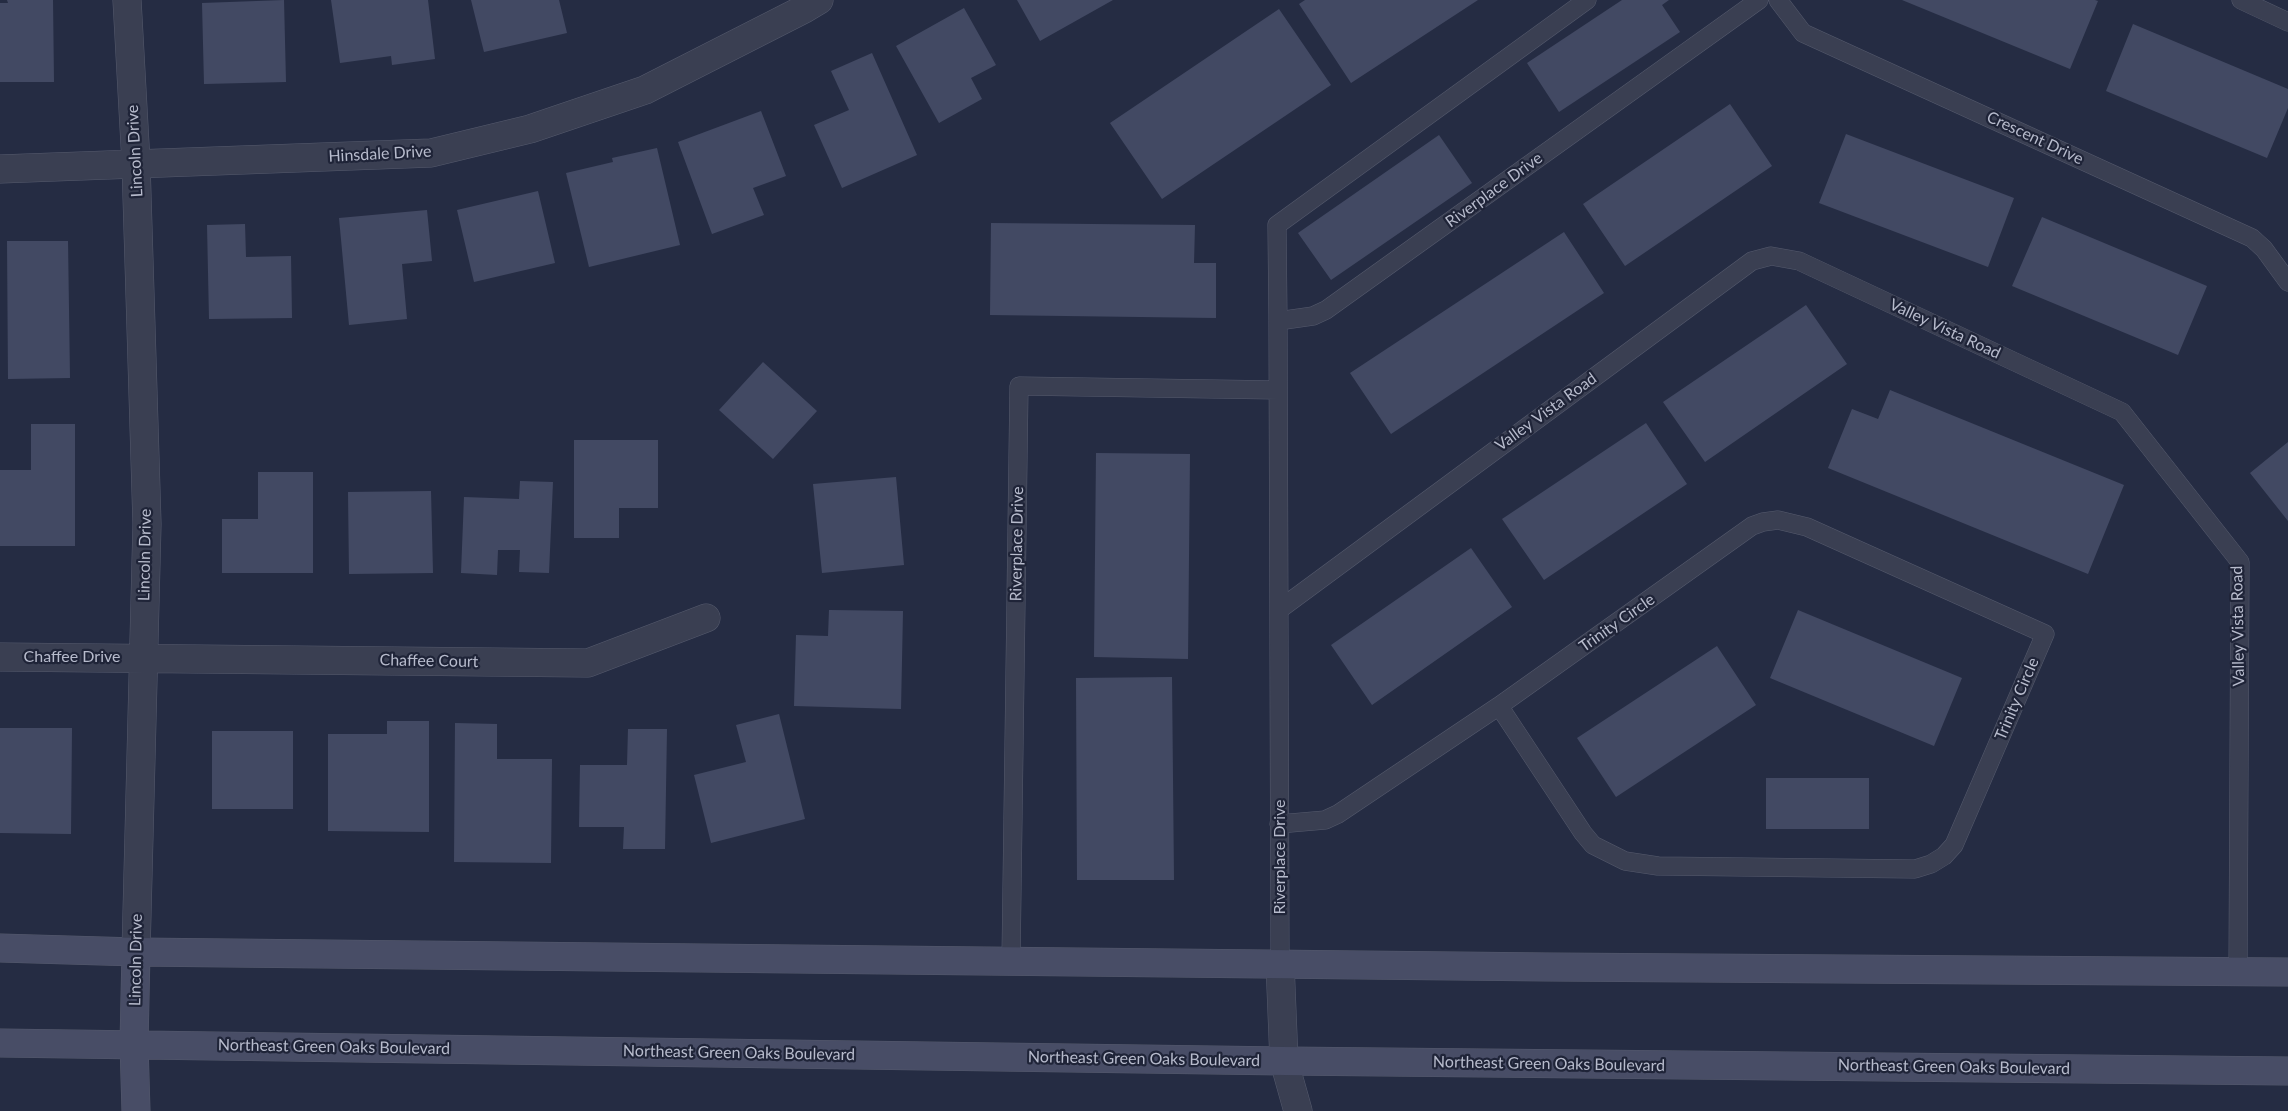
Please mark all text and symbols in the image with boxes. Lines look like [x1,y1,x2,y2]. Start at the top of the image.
street label: Lincoln Drive [123,104,147,198]
street label: Crescent Drive [1984,107,2086,169]
street label: Hinsdale Drive [328,142,432,166]
street label: Riverplace Drive [1442,148,1546,232]
street label: Valley Vista Road [1886,295,2004,363]
street label: Valley Vista Road [1492,369,1600,455]
street label: Riverplace Drive [1006,486,1028,602]
street label: Lincoln Drive [135,509,155,601]
street label: Valley Vista Road [2227,566,2249,686]
street label: Trinity Circle [1575,590,1659,656]
street label: Chaffee Drive [24,647,120,667]
street label: Chaffee Court [379,651,479,671]
street label: Trinity Circle [1991,655,2043,743]
street label: Riverplace Drive [1270,800,1290,914]
street label: Lincoln Drive [126,914,146,1006]
street label: Northeast Green Oaks Boulevard [218,1035,450,1059]
street label: Northeast Green Oaks Boulevard [623,1041,855,1065]
street label: Northeast Green Oaks Boulevard [1028,1047,1260,1071]
street label: Northeast Green Oaks Boulevard [1433,1052,1665,1076]
street label: Northeast Green Oaks Boulevard [1838,1055,2070,1079]

